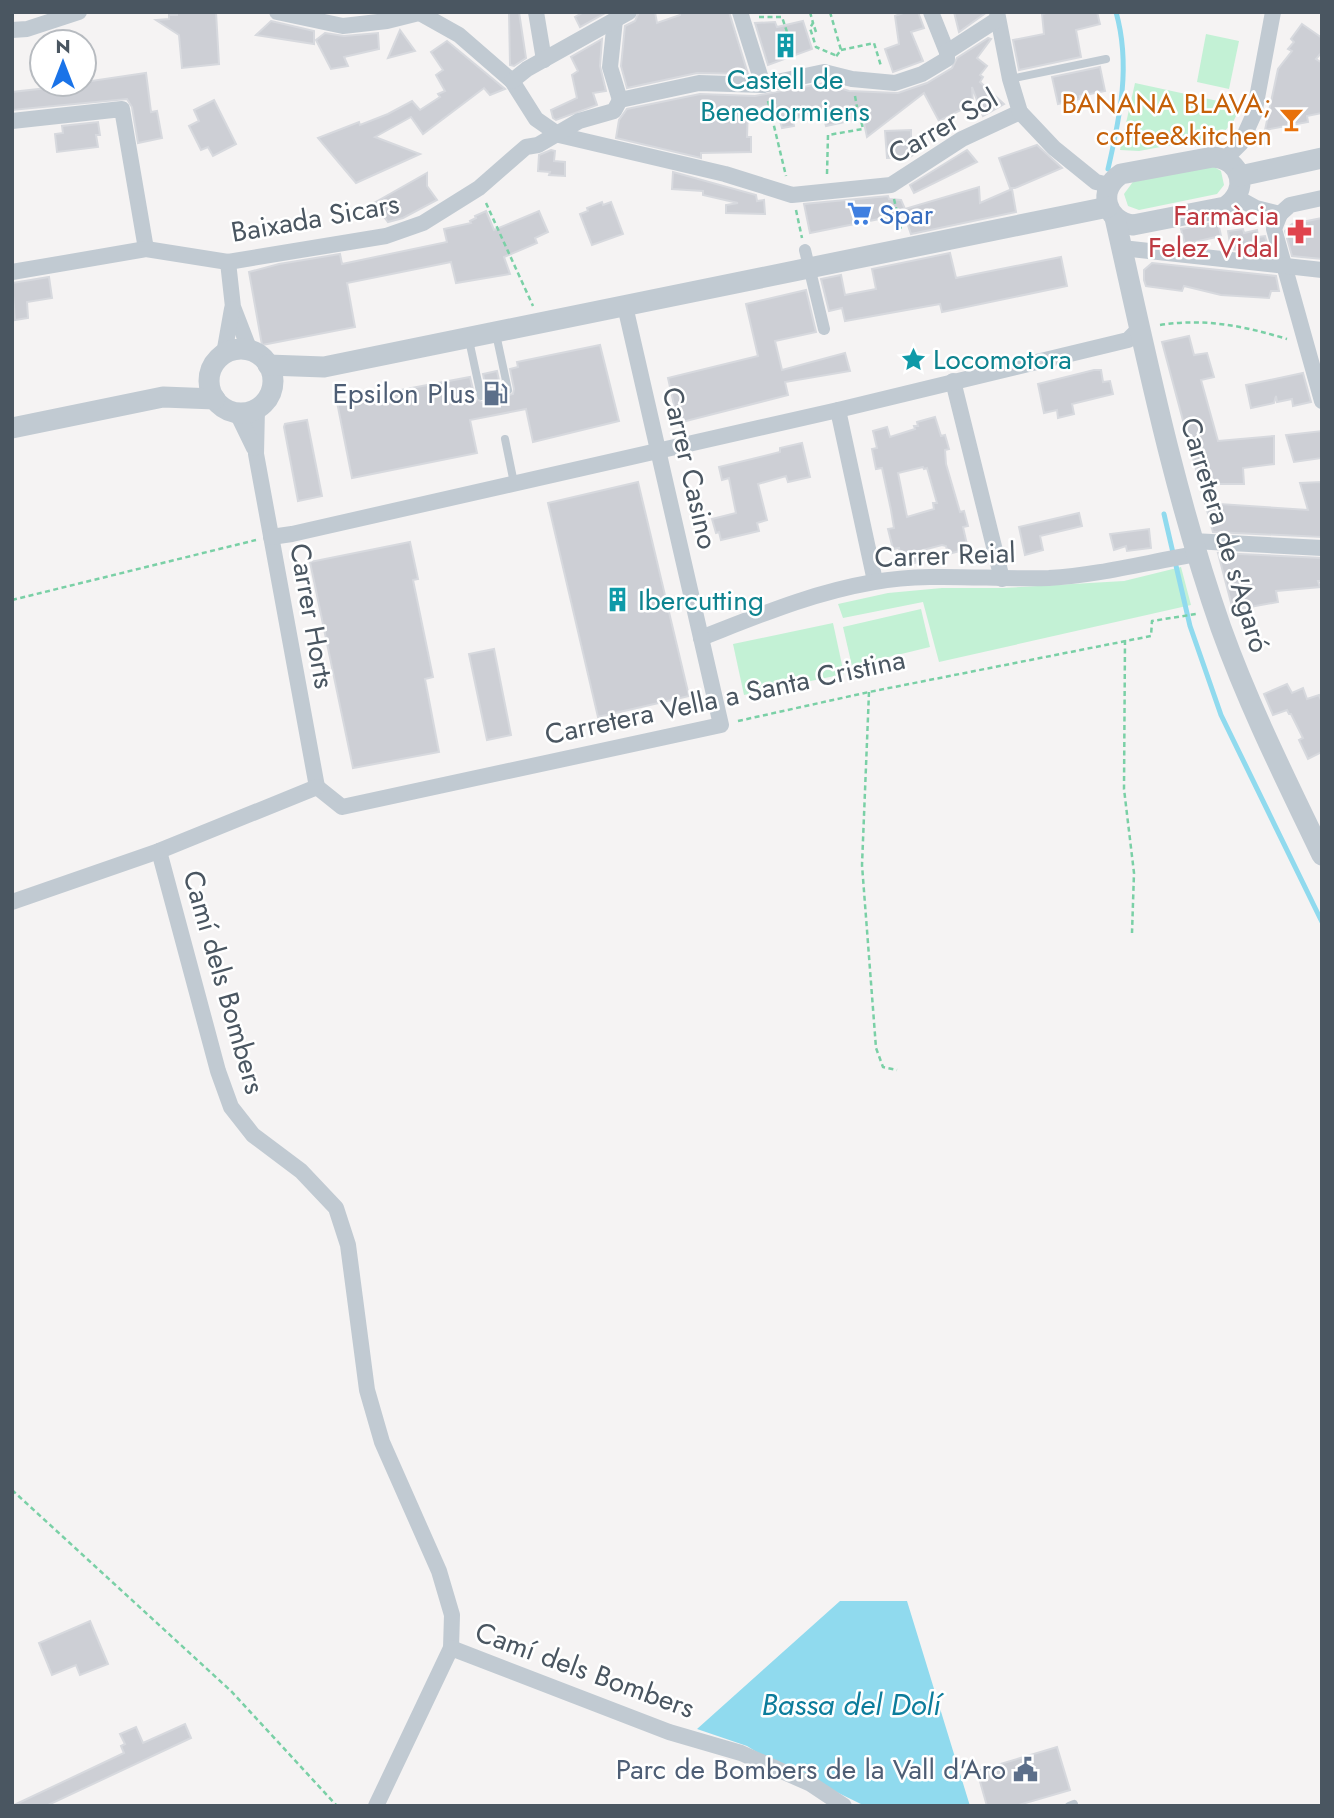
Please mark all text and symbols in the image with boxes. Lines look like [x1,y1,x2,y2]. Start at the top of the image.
north arrow [28,28,98,98]
building icon: Castell de Benedormiens [771,31,799,59]
text: N [55,33,71,60]
place label: Castell de Benedormiens [700,59,870,132]
street label: Carrer Sol [880,78,1006,174]
place label: BANANA BLAVA; coffee&kitchen [1061,83,1272,156]
bar icon: BANANA BLAVA; coffee&kitchen [1278,105,1306,133]
street label: Baixada Sicars [228,183,402,253]
place label: Spar [879,194,934,235]
place label: Farmàcia Felez Vidal [1148,195,1279,268]
supermarket icon: Spar [845,200,873,228]
pharmacy icon: Farmàcia Felez Vidal [1285,217,1313,245]
place label: Locomotora [933,339,1072,380]
place icon: Locomotora [899,345,927,373]
place label: Epsilon Plus [332,373,475,414]
fuel station icon: Epsilon Plus [481,379,509,407]
street label: Carrer Casino [651,383,729,553]
street label: Carretera de s'Agaró [1170,412,1280,658]
street label: Carrer Reial [874,532,1016,578]
street label: Carrer Horts [279,540,345,692]
place label: Ibercutting [638,580,764,621]
building icon: Ibercutting [604,586,632,614]
street label: Carretera Vella a Santa Cristina [541,639,909,755]
street label: Camí dels Bombers [172,865,276,1099]
street label: Camí dels Bombers [470,1611,700,1729]
water label: Bassa del Dolí [761,1683,945,1726]
place label: Parc de Bombers de la Vall d'Aro [616,1749,1006,1790]
public building icon: Parc de Bombers de la Vall d'Aro [1012,1755,1040,1783]

